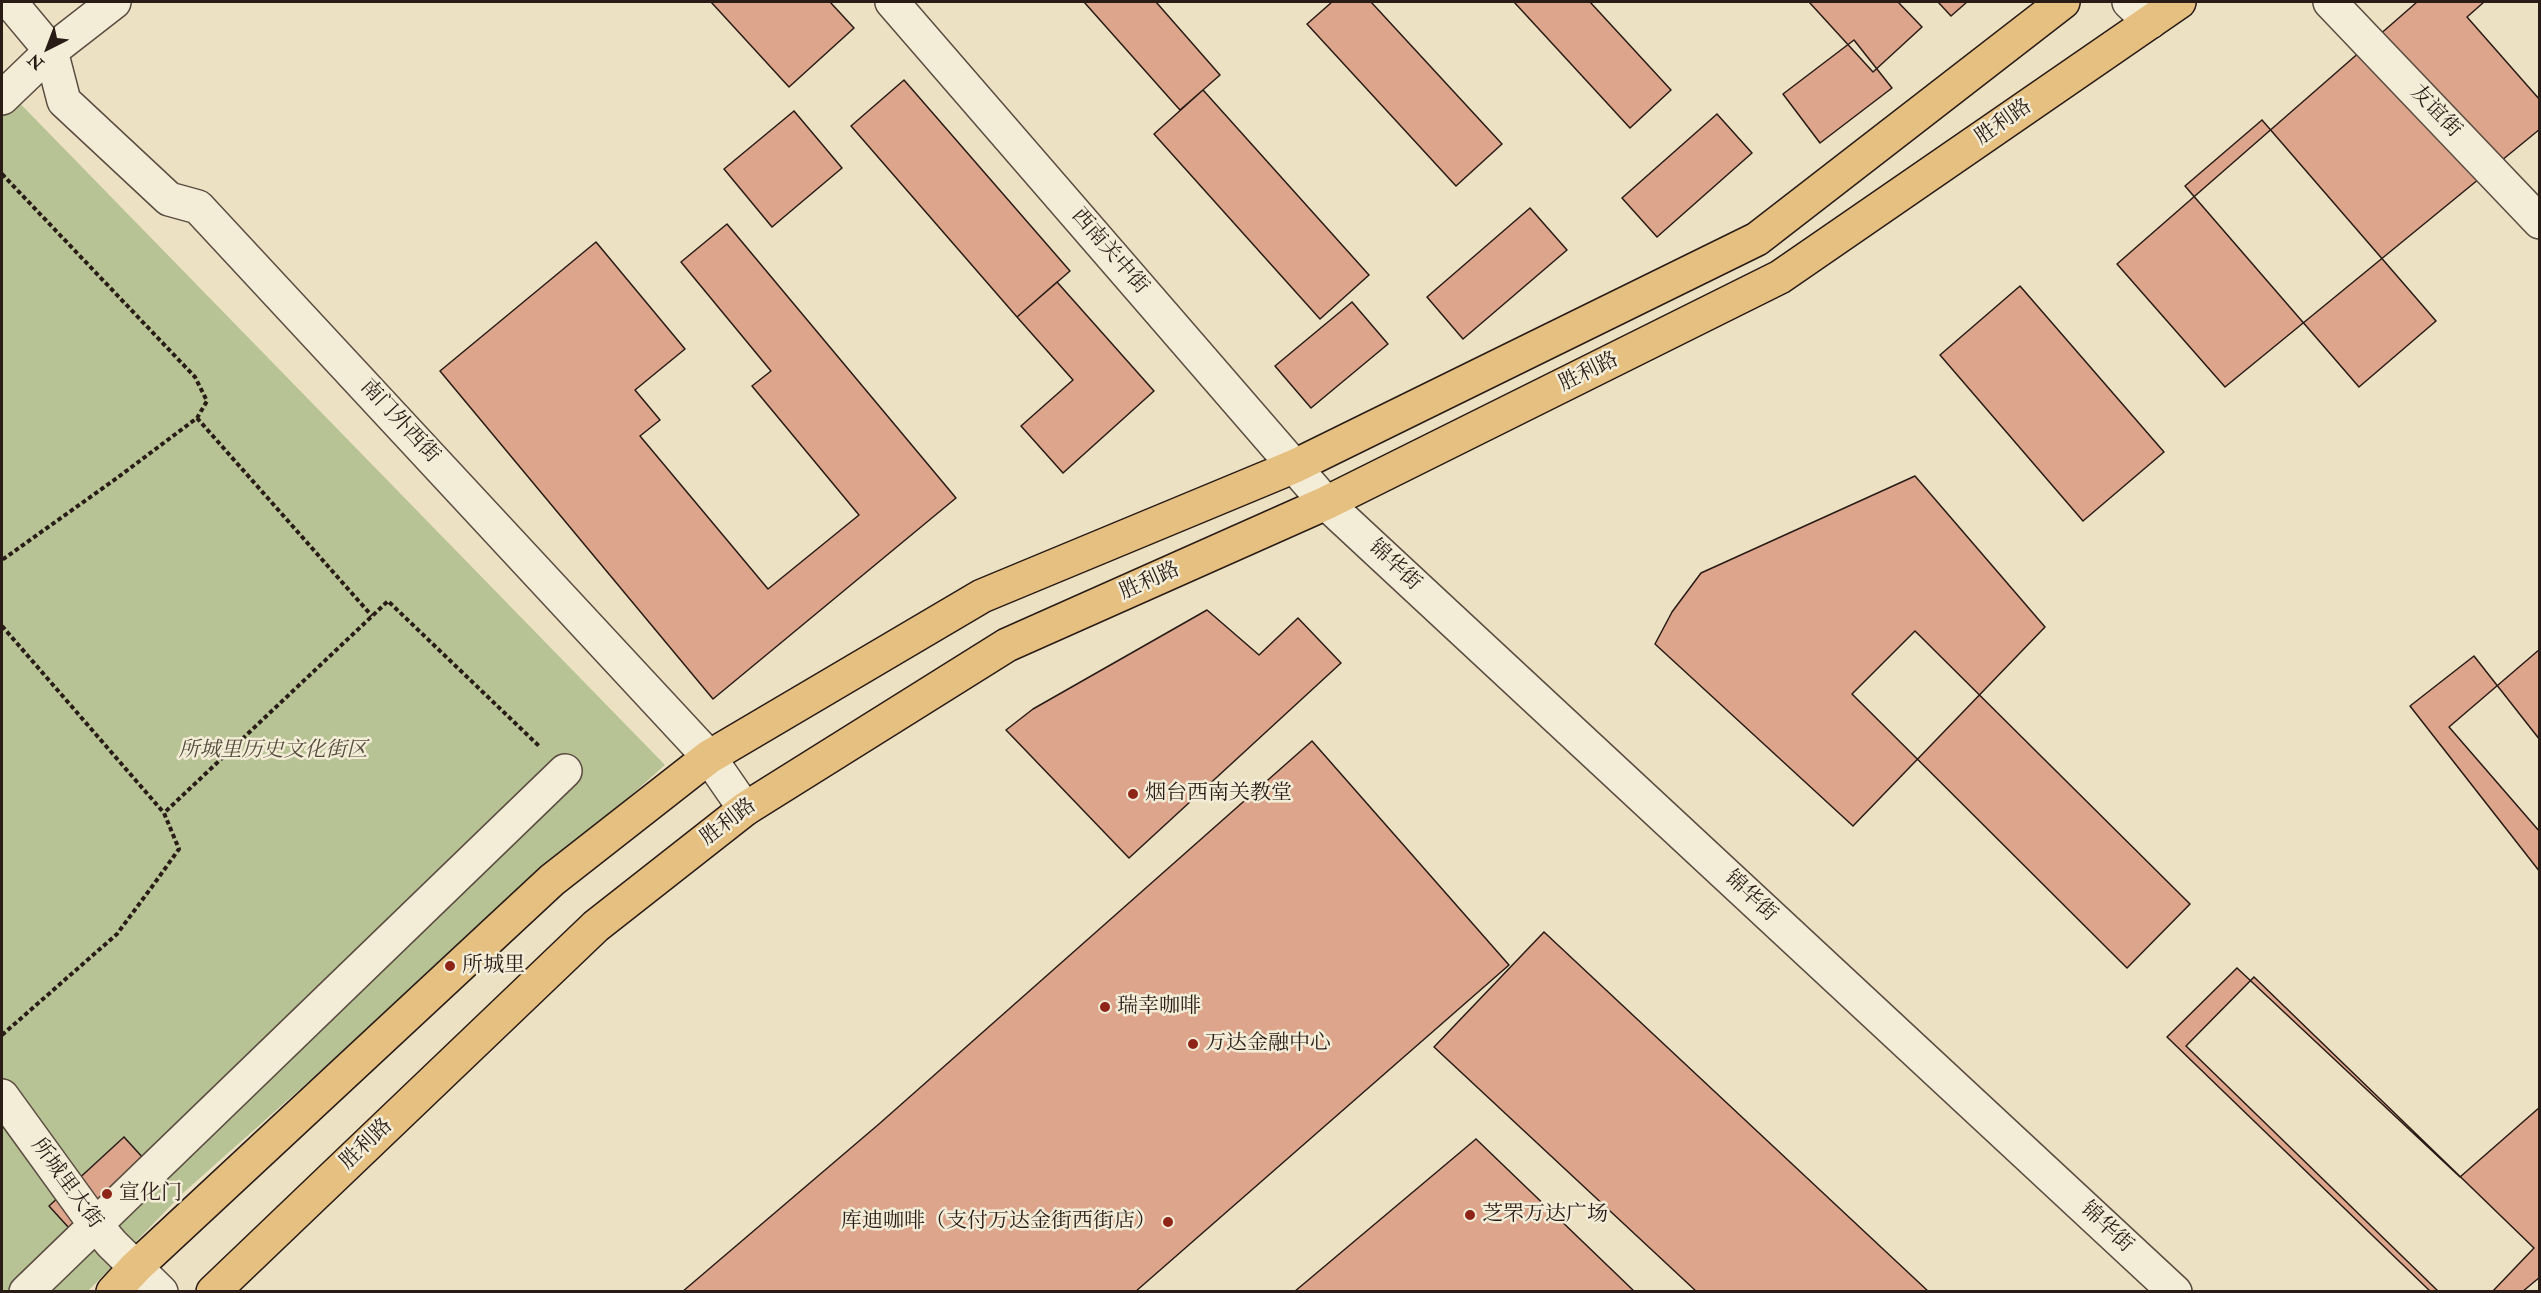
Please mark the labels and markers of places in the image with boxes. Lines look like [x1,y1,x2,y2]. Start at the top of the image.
place label: 烟台西南关教堂 [1145,781,1292,807]
marker: 烟台西南关教堂 [1126,787,1140,801]
place label: 所城里 [462,953,525,979]
marker: 所城里 [443,959,457,973]
place label: 瑞幸咖啡 [1117,994,1201,1020]
marker: 瑞幸咖啡 [1098,1000,1112,1014]
place label: 万达金融中心 [1205,1031,1331,1057]
marker: 万达金融中心 [1186,1037,1200,1051]
place label: 宣化门 [119,1181,182,1207]
marker: 宣化门 [100,1187,114,1201]
place label: 芝罘万达广场 [1482,1202,1608,1228]
marker: 芝罘万达广场 [1463,1208,1477,1222]
place label: 库迪咖啡（支付万达金街西街店） [841,1209,1156,1235]
marker: 库迪咖啡（支付万达金街西街店） [1161,1215,1175,1229]

